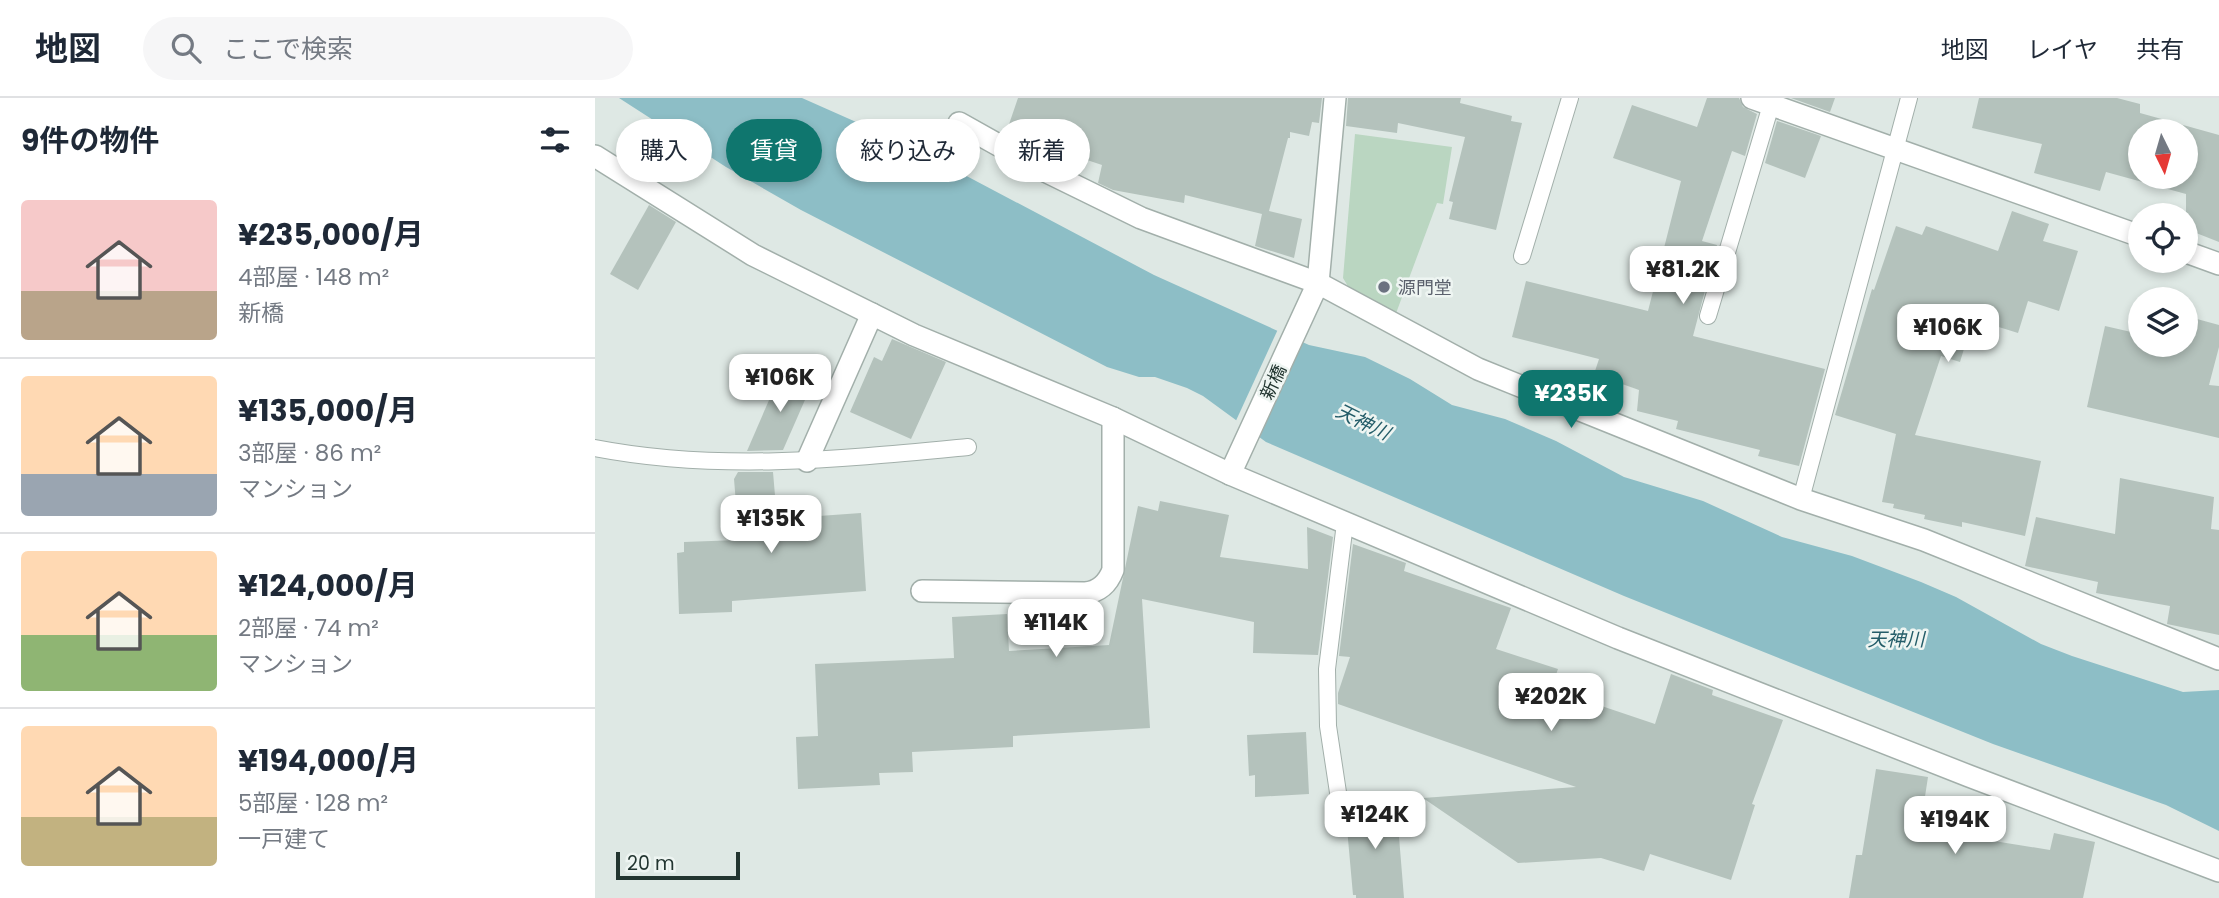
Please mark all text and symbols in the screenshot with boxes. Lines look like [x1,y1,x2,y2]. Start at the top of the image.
search box [143,17,633,80]
text: 地図 [35,25,101,72]
icon: search [167,29,205,67]
text: ここで検索 [223,31,353,67]
text: 地図 [1941,33,1989,66]
text: レイヤ [2027,33,2098,66]
text: 共有 [2136,33,2184,66]
text: 9件の物件 [21,119,159,162]
chip: 購入 [616,119,712,182]
chip: 賃貸 [726,119,822,182]
chip: 絞り込み [836,119,980,182]
chip: 新着 [994,119,1090,182]
north arrow [2128,119,2198,189]
map controls [2128,119,2198,357]
icon: filters [536,121,574,159]
button: locate [2128,203,2198,273]
text: ¥235,000/月 [238,213,424,256]
icon: home [77,228,161,312]
pin: ¥81.2K [1626,246,1740,306]
text: ¥81.2K [1646,253,1720,285]
text: 4部屋 · 148 m² [238,261,389,293]
place label: 源門堂 [1398,275,1452,300]
marker: 源門堂 [1376,279,1392,295]
button: layers [2128,287,2198,357]
text: 新橋 [238,297,284,329]
pin: ¥106K [1899,304,1997,364]
text: ¥106K [1913,311,1983,343]
pin: ¥106K [731,354,829,414]
street label: 新橋 [1254,360,1292,404]
text: ¥106K [745,361,815,393]
pin: ¥235K [1522,370,1620,430]
text: ¥235K [1534,377,1608,409]
text: ¥135,000/月 [238,389,418,432]
water label: 天神川 [1331,397,1396,448]
icon: home [77,404,161,488]
text: 3部屋 · 86 m² [238,437,381,469]
text: マンション [238,473,353,505]
pin: ¥135K [722,496,820,555]
text: ¥135K [737,502,805,534]
text: ¥124,000/月 [238,564,418,607]
icon: home [77,579,161,663]
pin: ¥114K [1007,600,1105,659]
text: ¥114K [1024,606,1088,638]
text: 2部屋 · 74 m² [238,612,379,644]
water label: 天神川 [1867,626,1926,653]
text: マンション [238,648,353,680]
pin: ¥202K [1502,674,1600,733]
text: ¥202K [1515,680,1587,712]
text: ¥194,000/月 [238,739,419,782]
icon: home [77,754,161,838]
text: 5部屋 · 128 m² [238,787,388,819]
pin: ¥124K [1326,792,1424,851]
pin: ¥194K [1906,796,2004,856]
text: ¥124K [1341,798,1409,830]
text: ¥194K [1920,803,1990,835]
text: 一戸建て [238,823,330,855]
scale bar [616,849,740,881]
text: 20 m [627,850,675,877]

